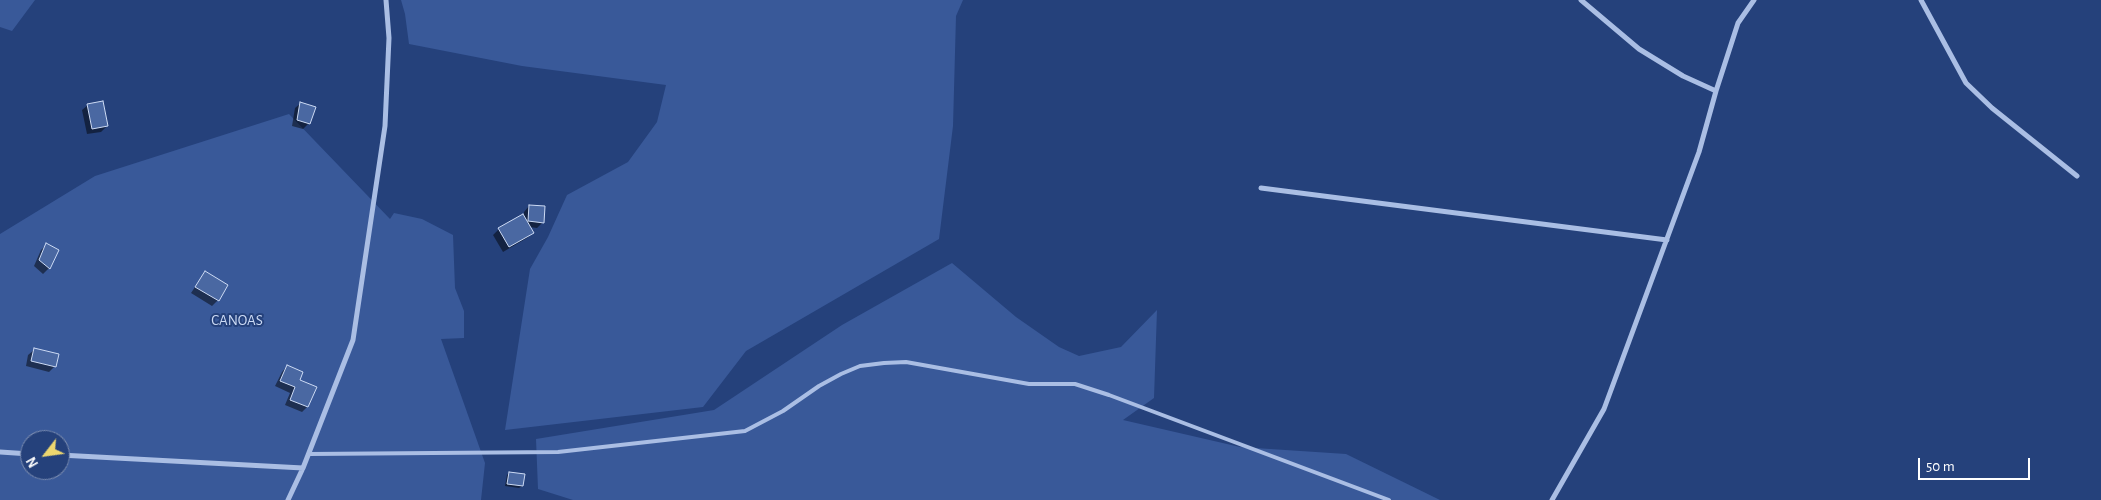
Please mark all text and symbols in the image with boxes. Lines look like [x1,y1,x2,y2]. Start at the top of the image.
park label: CANOAS [211,311,263,329]
north arrow [20,430,70,480]
scale bar [1921,448,2034,480]
text: N [24,454,41,470]
text: 50 m [1926,459,1955,474]

